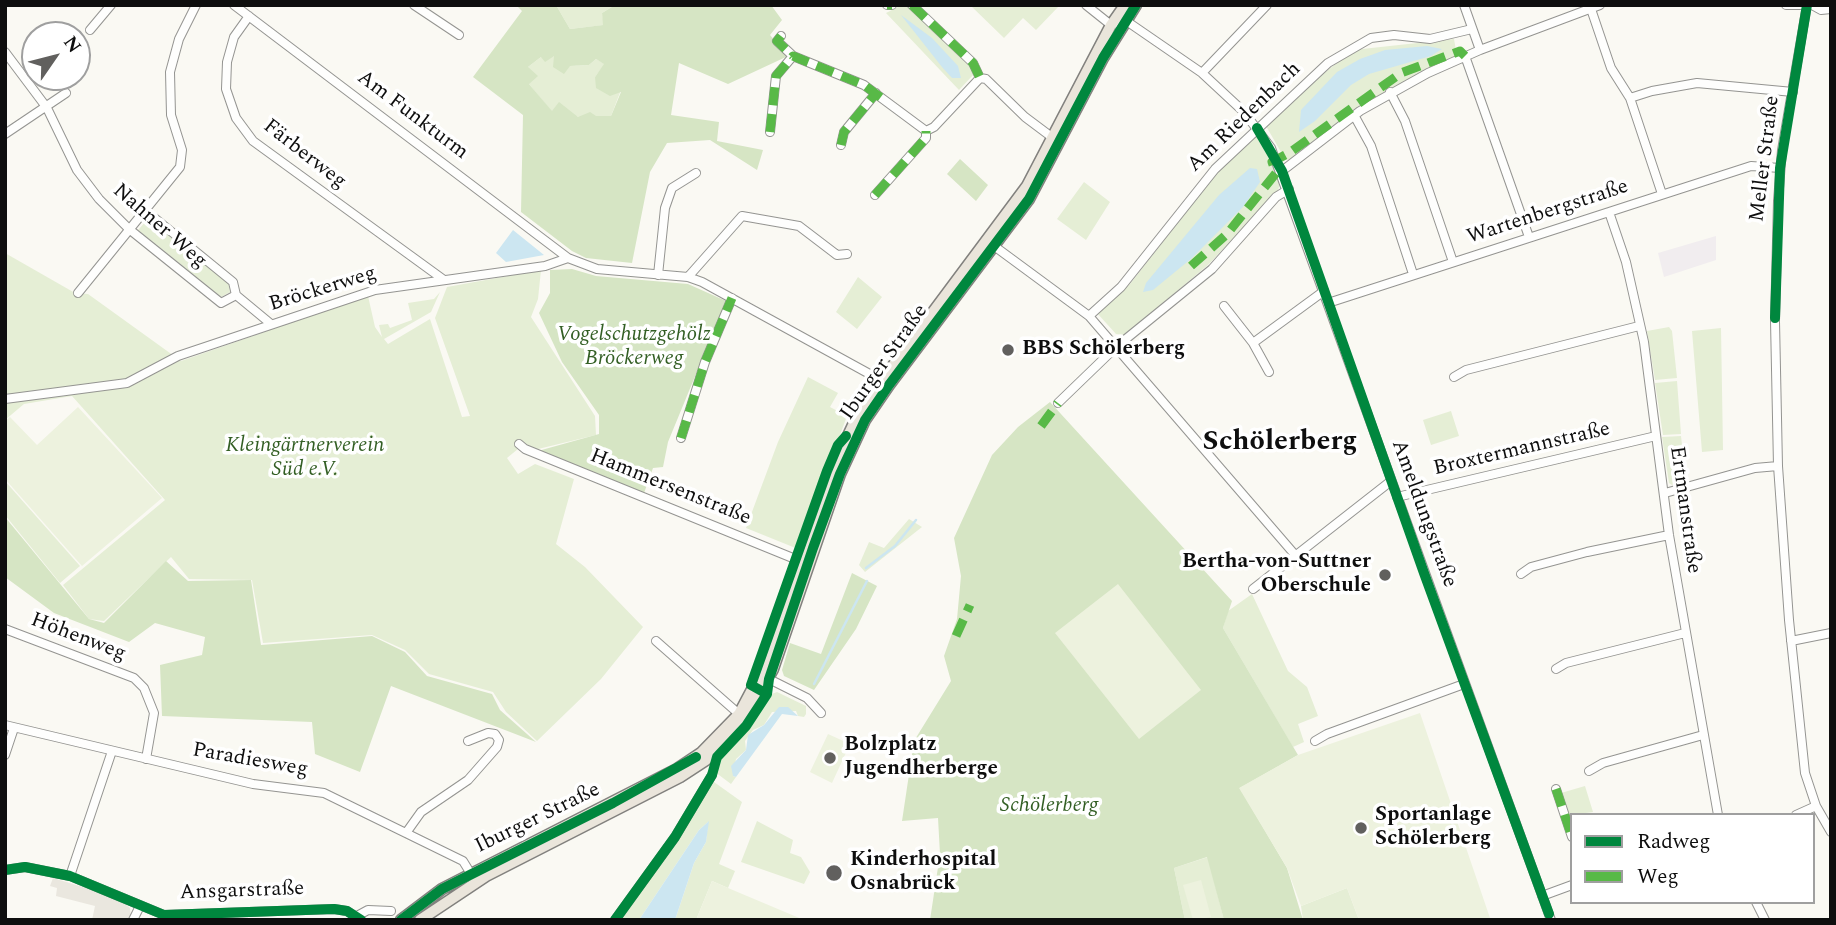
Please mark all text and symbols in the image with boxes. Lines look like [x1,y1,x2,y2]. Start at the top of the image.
north arrow [21,21,91,91]
text: N [56,30,88,59]
street label: Am Riedenbach [1183,58,1307,178]
street label: Am Funkturm [351,66,473,166]
street label: Meller Straße [1746,94,1786,224]
street label: Färberweg [257,115,351,195]
street label: Wartenbergstraße [1464,175,1632,251]
street label: Nahner Weg [107,179,211,275]
street label: Bröckerweg [266,262,380,318]
street label: Iburger Straße [836,300,934,426]
park label: Vogelschutzgehölz Bröckerweg [557,323,711,373]
place label: BBS Schölerberg [1022,337,1185,363]
marker: BBS Schölerberg [1000,342,1016,358]
street label: Broxtermannstraße [1431,417,1613,483]
district label: Schölerberg [1203,427,1357,461]
park label: Kleingärtnerverein Süd e.V. [226,434,384,484]
street label: Ameldungstraße [1385,437,1461,591]
street label: Hammersenstraße [586,444,754,532]
street label: Ertmanstraße [1663,445,1705,575]
place label: Bertha-von-Suttner Oberschule [1182,550,1371,600]
marker: Bertha-von-Suttner Oberschule [1377,567,1393,583]
street label: Höhenweg [27,608,129,668]
place label: Bolzplatz Jugendherberge [844,733,998,783]
street label: Paradiesweg [190,738,310,784]
marker: Bolzplatz Jugendherberge [822,750,838,766]
street label: Iburger Straße [471,778,605,860]
park label: Schölerberg [1000,794,1098,820]
place label: Sportanlage Schölerberg [1375,803,1491,853]
legend [1570,813,1815,904]
marker: Sportanlage Schölerberg [1353,820,1369,836]
text: Radweg [1637,826,1711,858]
place label: Kinderhospital Osnabrück [850,848,996,898]
text: Weg [1637,861,1679,893]
marker: Kinderhospital Osnabrück [824,863,844,883]
street label: Ansgarstraße [179,877,305,907]

